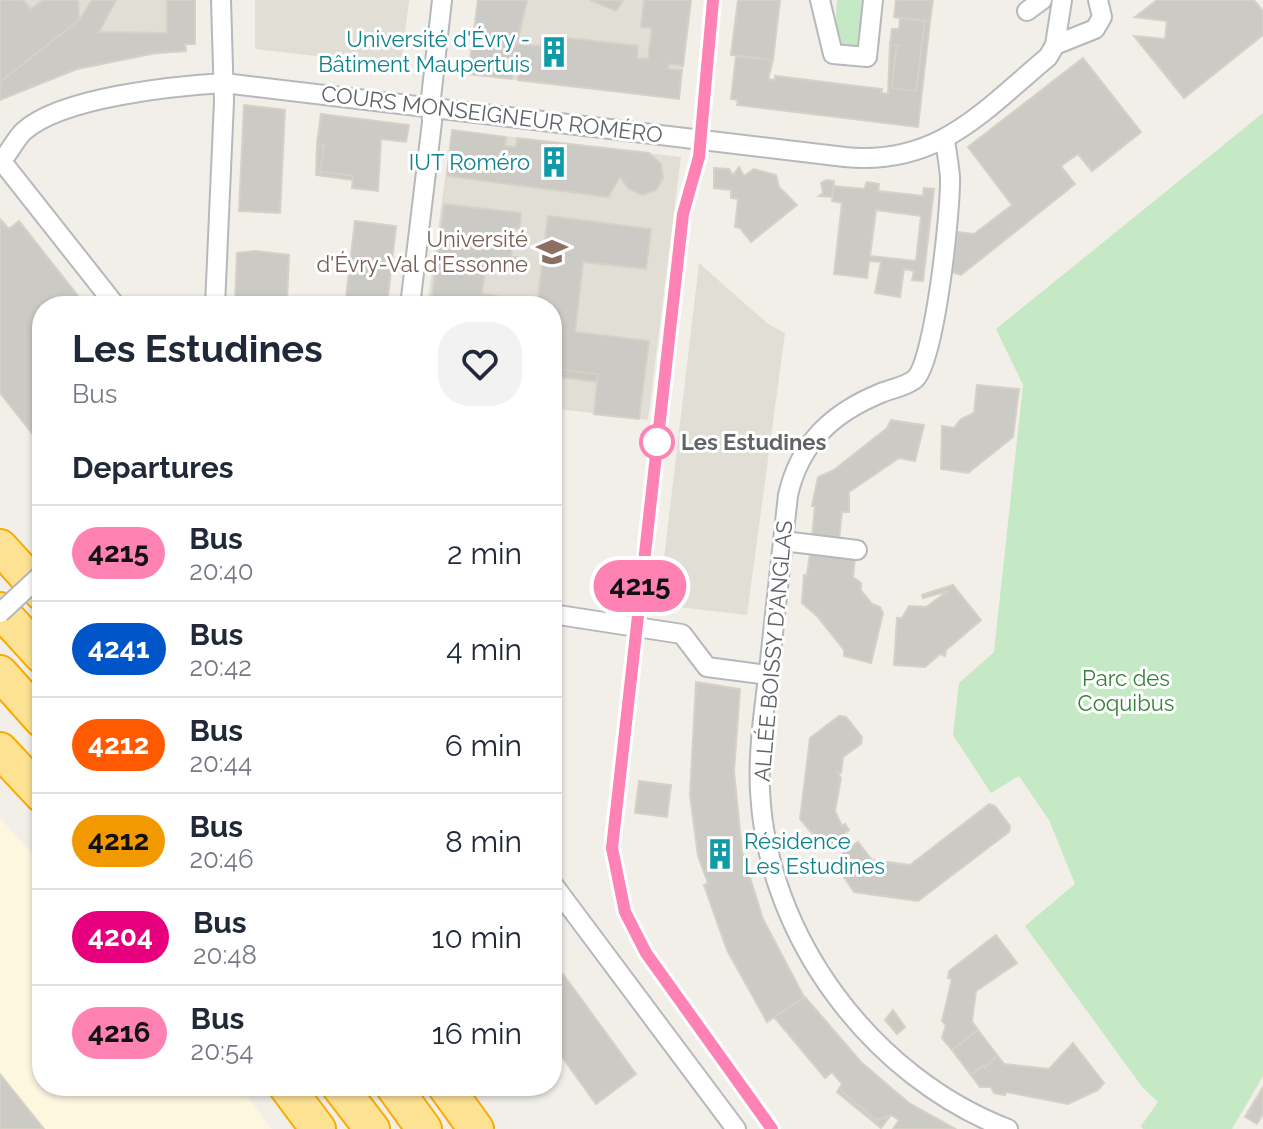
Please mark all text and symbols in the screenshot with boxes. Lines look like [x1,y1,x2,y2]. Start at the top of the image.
place label: Université d'Évry - Bâtiment Maupertuis [318,26,530,77]
building icon: Université d'Évry - Bâtiment Maupertuis [537,35,571,69]
street label: COURS MONSEIGNEUR ROMÉRO [320,80,664,148]
building icon: IUT Roméro [537,145,571,179]
place label: IUT Roméro [409,149,530,175]
place label: Université d'Évry-Val d'Essonne [316,226,528,277]
school or university icon: Université d'Évry-Val d'Essonne [535,235,569,269]
button: heart [438,322,522,406]
text: Les Estudines [72,326,323,371]
text: Bus [72,379,117,409]
marker: Les Estudines [640,425,674,459]
place label: Les Estudines [681,429,826,455]
text: Departures [72,450,234,485]
street label: ALLÉE BOISSY D'ANGLAS [749,519,797,783]
text: Bus [189,521,243,556]
text: 4215 [88,536,149,569]
text: 2 min [447,536,522,571]
text: 20:40 [189,556,254,586]
line badge: 4215 [584,560,696,612]
text: 4215 [609,569,671,602]
text: Bus [190,617,243,652]
text: 4241 [88,632,150,665]
text: 4 min [446,632,522,667]
text: 20:42 [190,652,252,682]
park label: Parc des Coquibus [1078,665,1174,716]
text: Bus [189,713,243,748]
text: 4212 [88,728,149,761]
text: 6 min [445,728,522,763]
text: 20:44 [189,748,252,778]
text: Bus [189,809,243,844]
text: 4212 [88,824,149,857]
text: 8 min [445,824,522,859]
place label: Résidence Les Estudines [744,828,885,879]
building icon: Résidence Les Estudines [703,837,737,871]
text: 20:46 [189,844,254,874]
text: Bus [193,905,247,940]
text: 4204 [88,920,153,953]
text: 10 min [432,920,522,955]
text: 20:48 [193,940,257,970]
text: Bus [191,1001,244,1036]
text: 4216 [88,1016,151,1049]
text: 16 min [432,1016,522,1051]
text: 20:54 [191,1036,253,1066]

